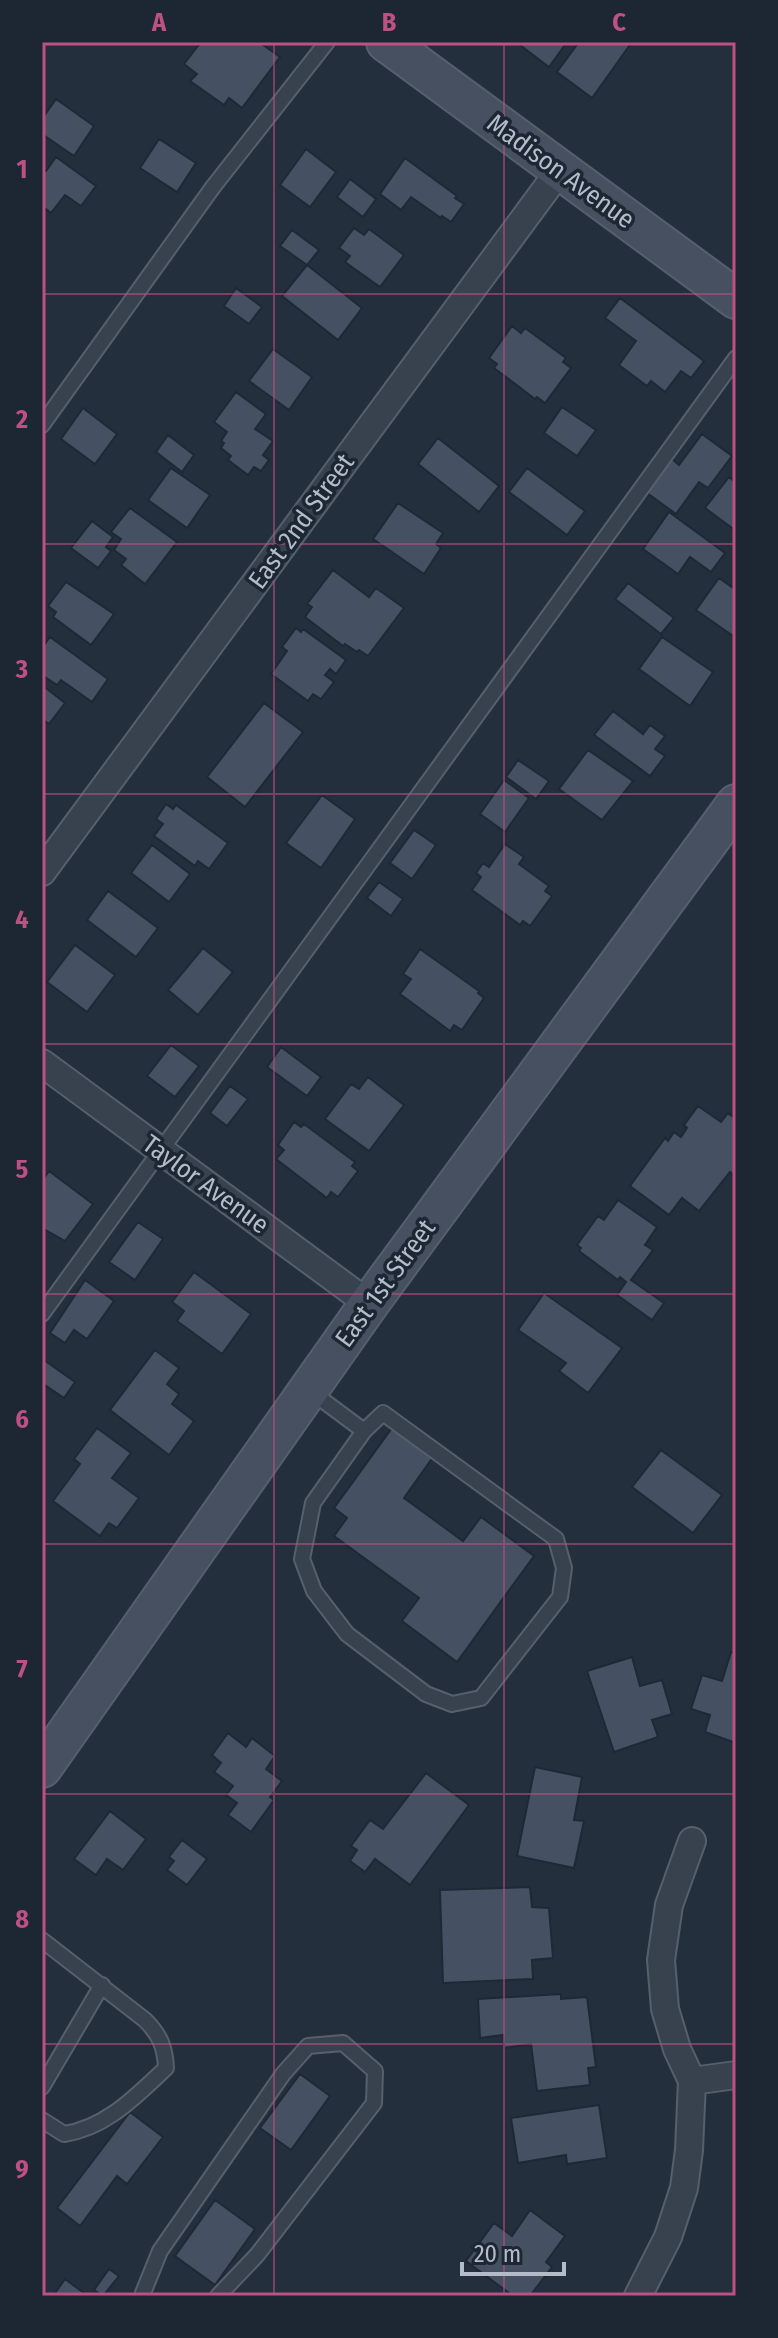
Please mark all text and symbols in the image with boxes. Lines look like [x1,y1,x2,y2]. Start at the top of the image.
text: A [151,7,167,38]
text: B [382,7,397,38]
text: C [612,7,626,38]
street label: Madison Avenue [481,108,640,235]
text: 1 [17,154,28,185]
text: 2 [15,404,28,435]
street label: East 2nd Street [242,447,361,595]
text: 3 [15,654,28,685]
text: 4 [15,904,29,935]
street label: Taylor Avenue [137,1128,275,1241]
text: 5 [16,1154,29,1185]
street label: East 1st Street [329,1213,442,1353]
text: 6 [15,1404,29,1435]
text: 7 [16,1654,28,1685]
text: 8 [15,1904,29,1935]
text: 9 [15,2154,29,2185]
scale bar [462,2226,564,2276]
text: 20 m [474,2240,521,2268]

